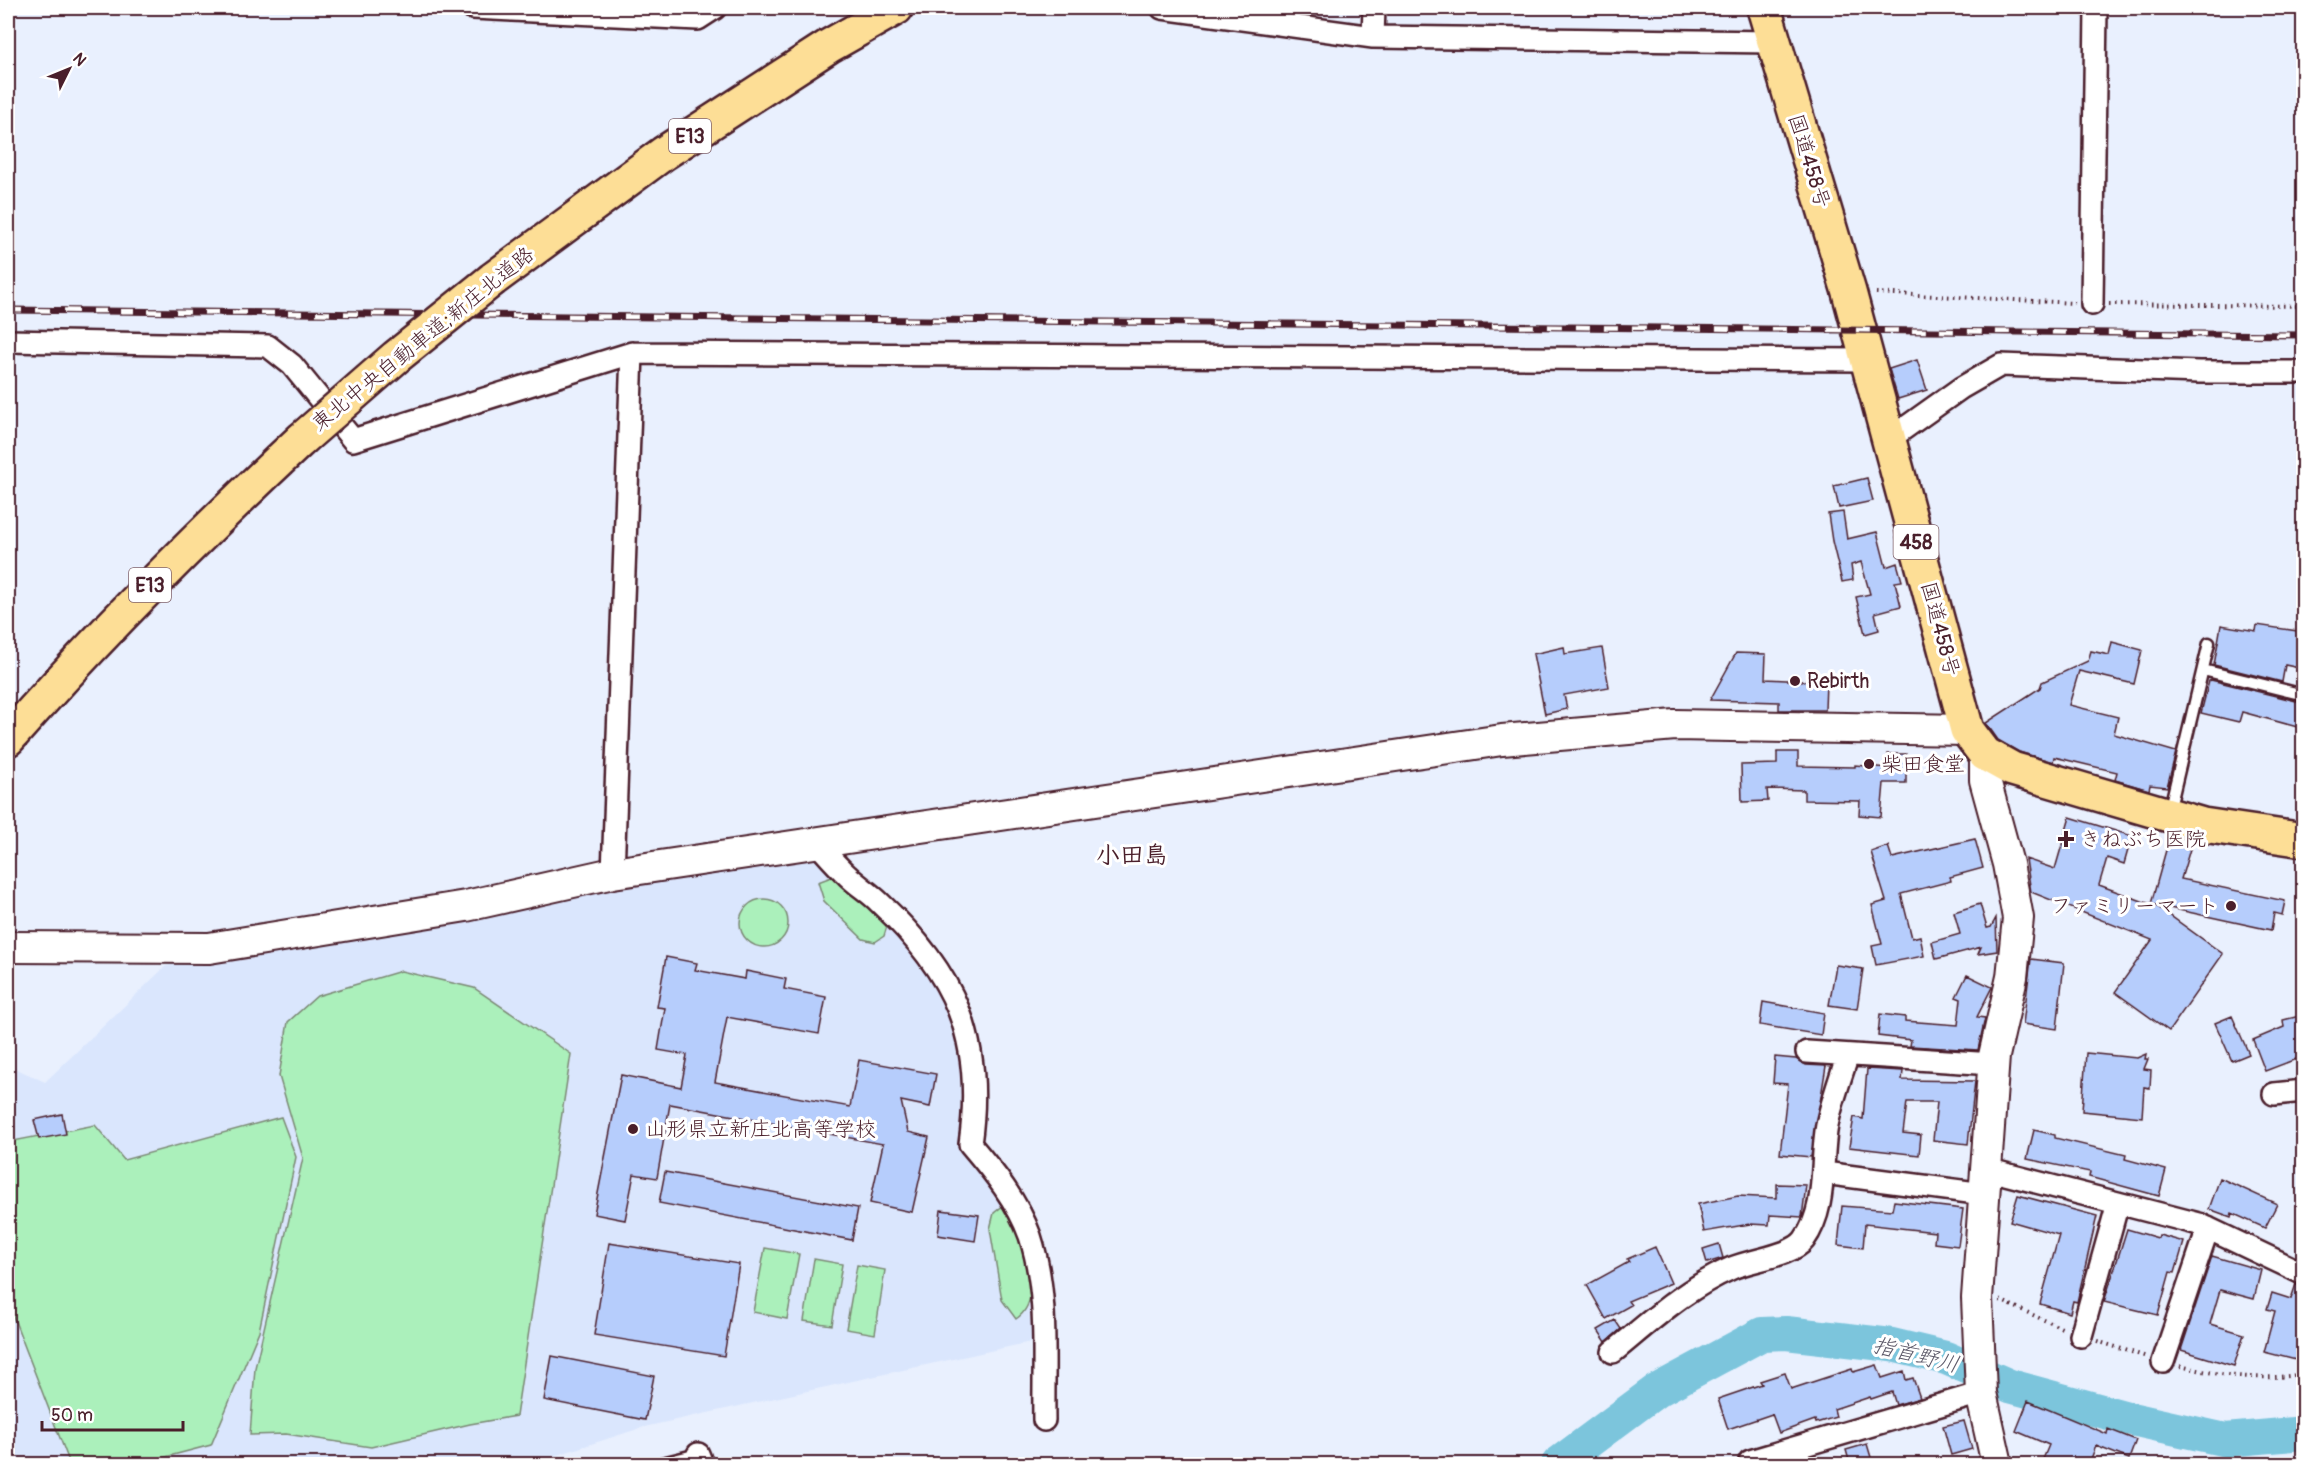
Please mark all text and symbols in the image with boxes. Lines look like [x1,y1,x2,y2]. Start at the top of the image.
north arrow [39,39,99,99]
text: N [68,49,90,70]
street label: 国道458号 [1782,111,1836,211]
road number: E13 [669,119,711,153]
street label: 東北中央自動車道;新庄北道路 [306,241,540,437]
road number: 458 [1894,525,1938,559]
road number: E13 [129,568,171,602]
street label: 国道458号 [1914,579,1966,679]
place label: Rebirth [1807,668,1869,695]
marker: Rebirth [1788,674,1802,688]
place label: 柴田食堂 [1881,751,1965,778]
marker: 柴田食堂 [1862,757,1876,771]
place label: きねぶち医院 [2080,826,2206,853]
marker: きねぶち医院 [2057,830,2075,848]
district label: 小田島 [1096,841,1168,870]
place label: ファミリーマート [2051,893,2219,920]
marker: ファミリーマート [2224,899,2238,913]
place label: 山形県立新庄北高等学校 [645,1116,876,1143]
marker: 山形県立新庄北高等学校 [626,1122,640,1136]
water label: 指首野川 [1870,1331,1962,1379]
scale bar [42,1394,183,1432]
text: 50 m [51,1404,93,1427]

